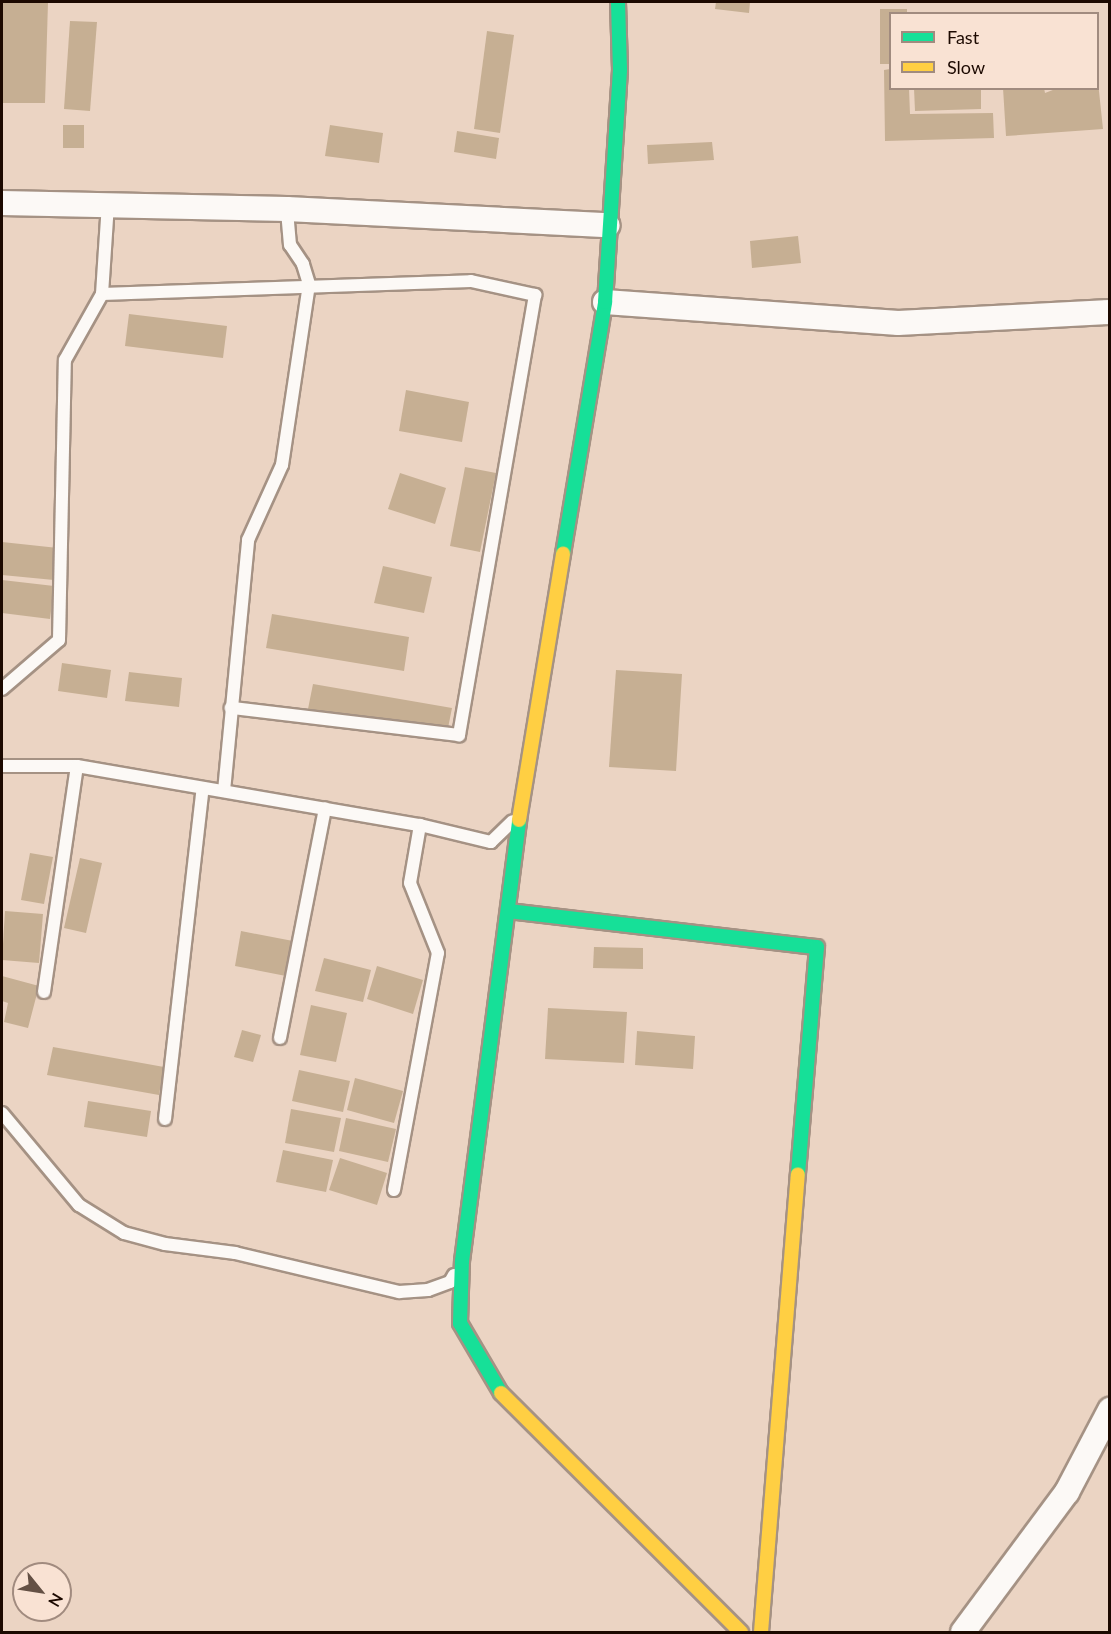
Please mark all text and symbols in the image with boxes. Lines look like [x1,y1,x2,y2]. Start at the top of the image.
legend [889,12,1099,90]
text: Fast [947,26,979,48]
text: Slow [947,56,985,78]
north arrow [12,1562,72,1622]
text: N [45,1590,68,1610]

